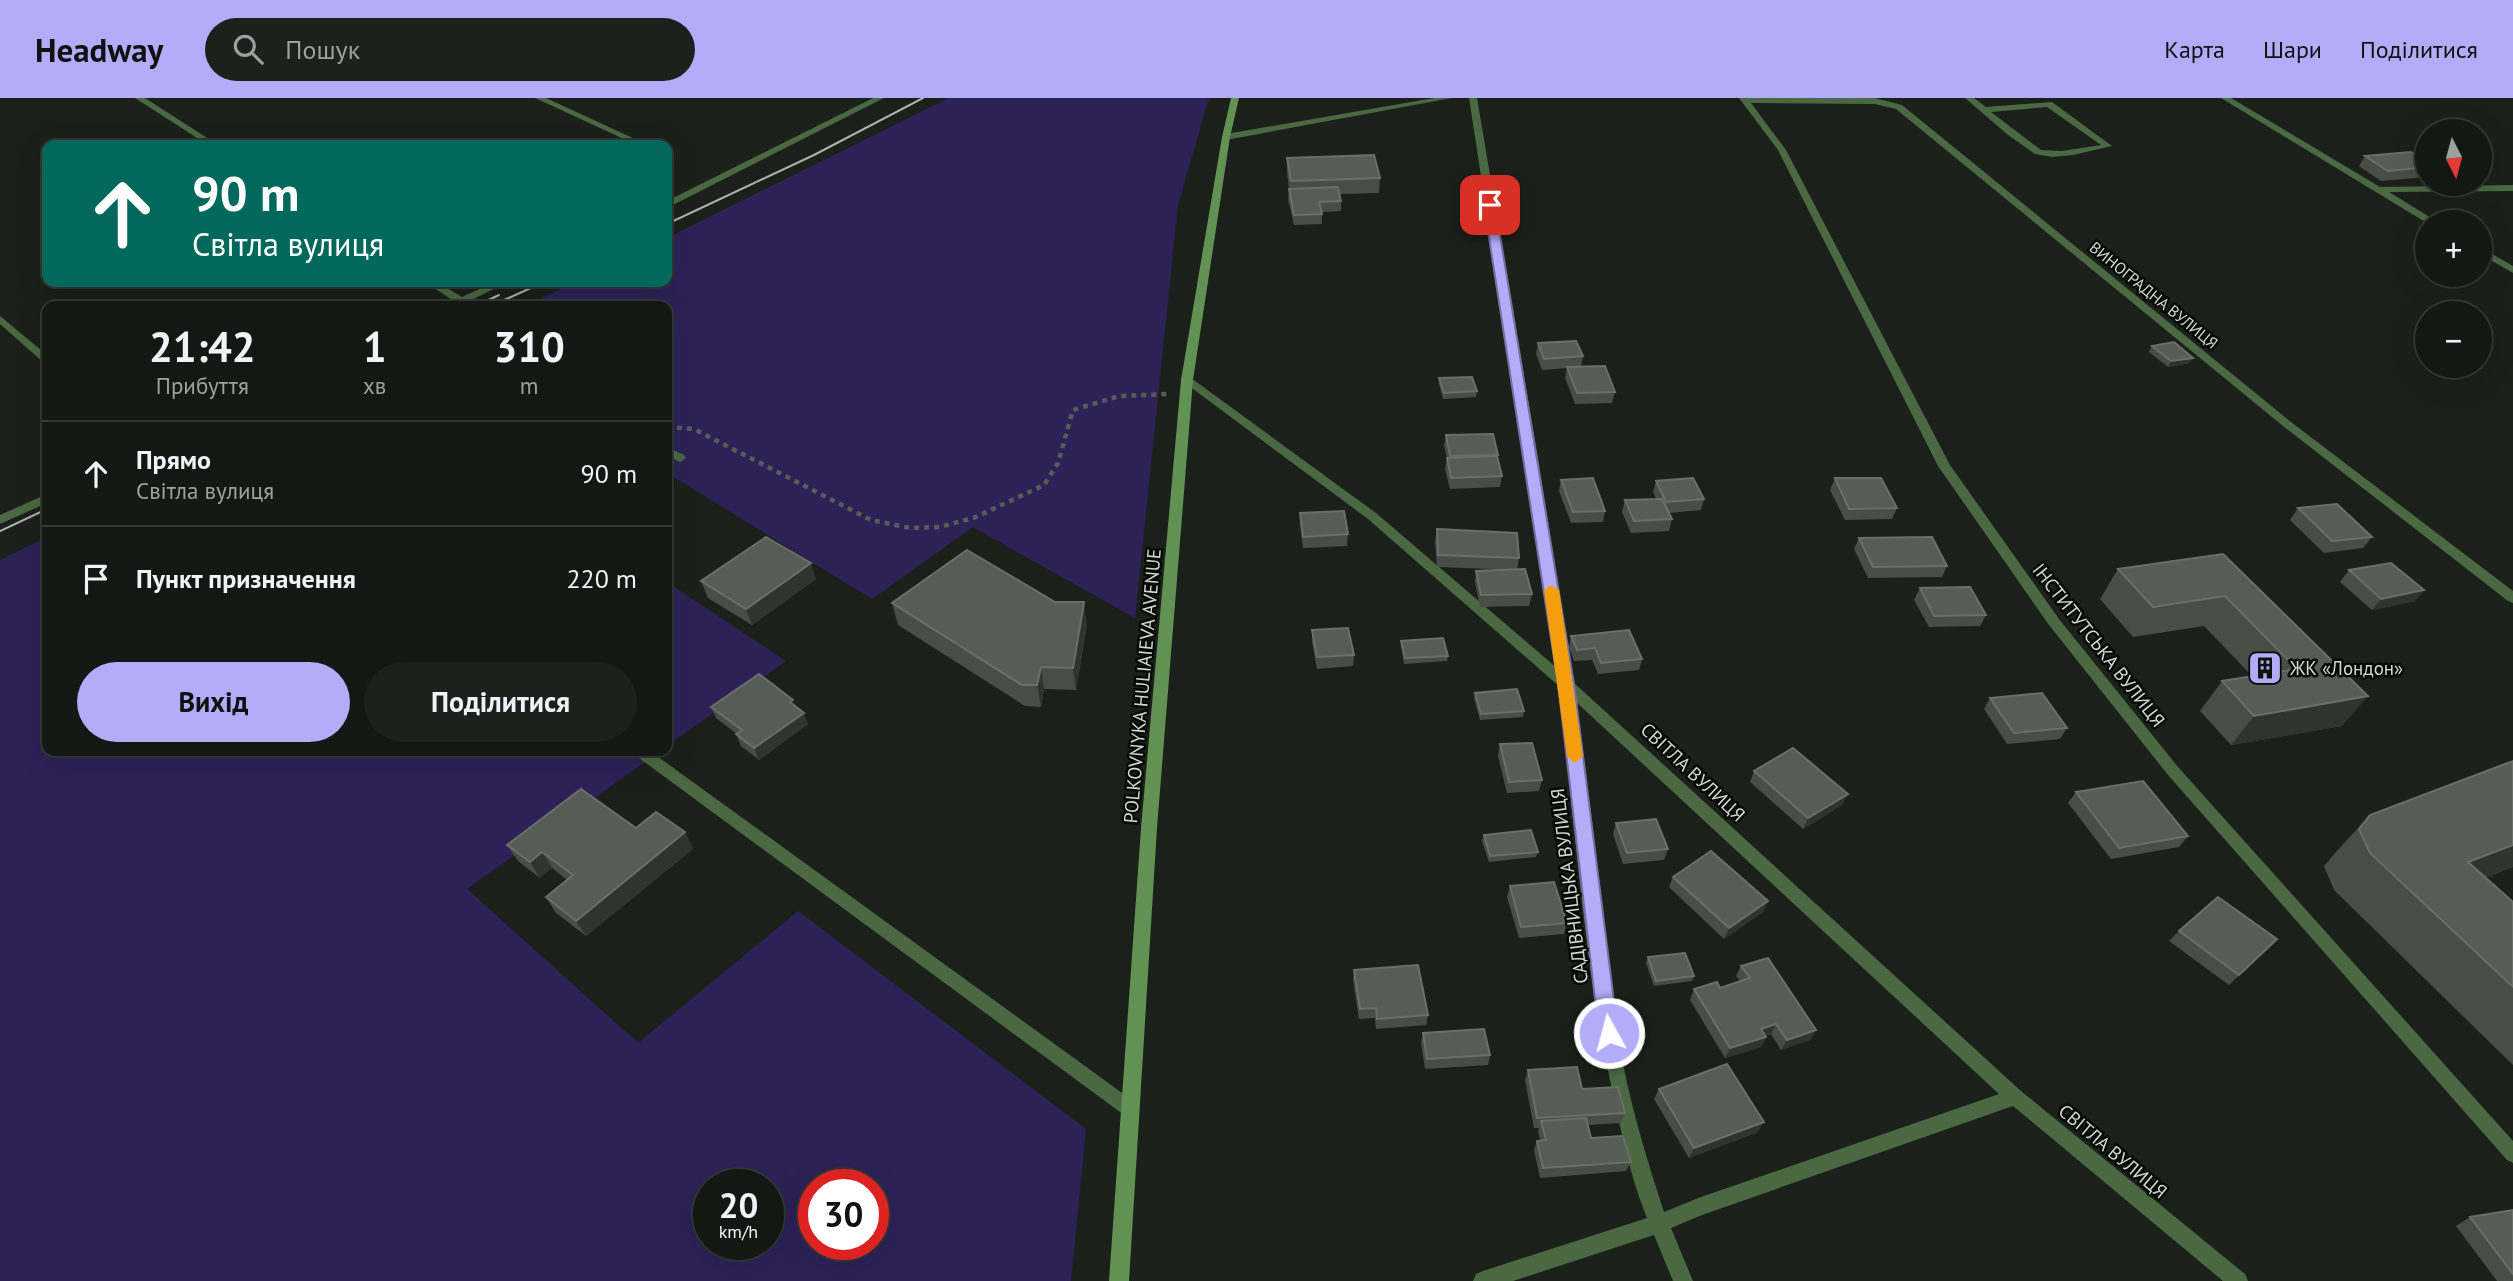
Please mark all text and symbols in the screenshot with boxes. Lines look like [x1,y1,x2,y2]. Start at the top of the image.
search box [205,18,695,81]
text: Headway [35,28,163,71]
icon: search [229,30,267,68]
text: Пошук [285,33,360,66]
text: Карта [2164,34,2225,65]
text: Шари [2263,34,2322,65]
text: Поділитися [2360,34,2478,65]
north arrow [2415,119,2492,196]
map controls [2415,119,2492,378]
text: 90 m [192,161,299,225]
icon: ahead [77,168,168,259]
pin [1460,175,1520,235]
icon: arrive [1471,186,1509,224]
button: + [2415,210,2492,287]
text: Світла вулиця [192,223,384,265]
street label: ВИНОГРАДНА ВУЛИЦЯ [2086,237,2222,353]
button: − [2415,301,2492,378]
text: 21:42 [149,319,256,374]
text: 1 [363,319,386,374]
text: 310 [493,319,565,374]
text: Прибуття [156,371,249,400]
text: хв [363,371,386,400]
text: m [520,371,539,400]
text: Прямо [136,443,211,476]
icon: ahead [77,455,115,493]
text: 90 m [581,457,637,490]
text: Світла вулиця [136,476,274,505]
street label: POLKOVNYKA HULIAIEVA AVENUE [1118,548,1166,824]
street label: ІНСТИТУТСЬКА ВУЛИЦЯ [2028,558,2170,732]
icon: arrive [77,560,115,598]
text: Пункт призначення [136,562,356,595]
text: 220 m [566,562,637,595]
building icon: ЖК «Лондон» [2246,649,2284,687]
place label: ЖК «Лондон» [2289,656,2403,680]
button: Вихід [77,662,350,742]
button: Поділитися [364,662,637,742]
street label: СВІТЛА ВУЛИЦЯ [1636,717,1750,827]
street label: САДІВНИЦЬКА ВУЛИЦЯ [1545,787,1593,985]
position arrow [1572,996,1646,1070]
street label: СВІТЛА ВУЛИЦЯ [2054,1099,2172,1203]
speed limit sign: 30 [798,1169,889,1260]
text: 20 [719,1182,758,1228]
text: km/h [719,1220,758,1243]

